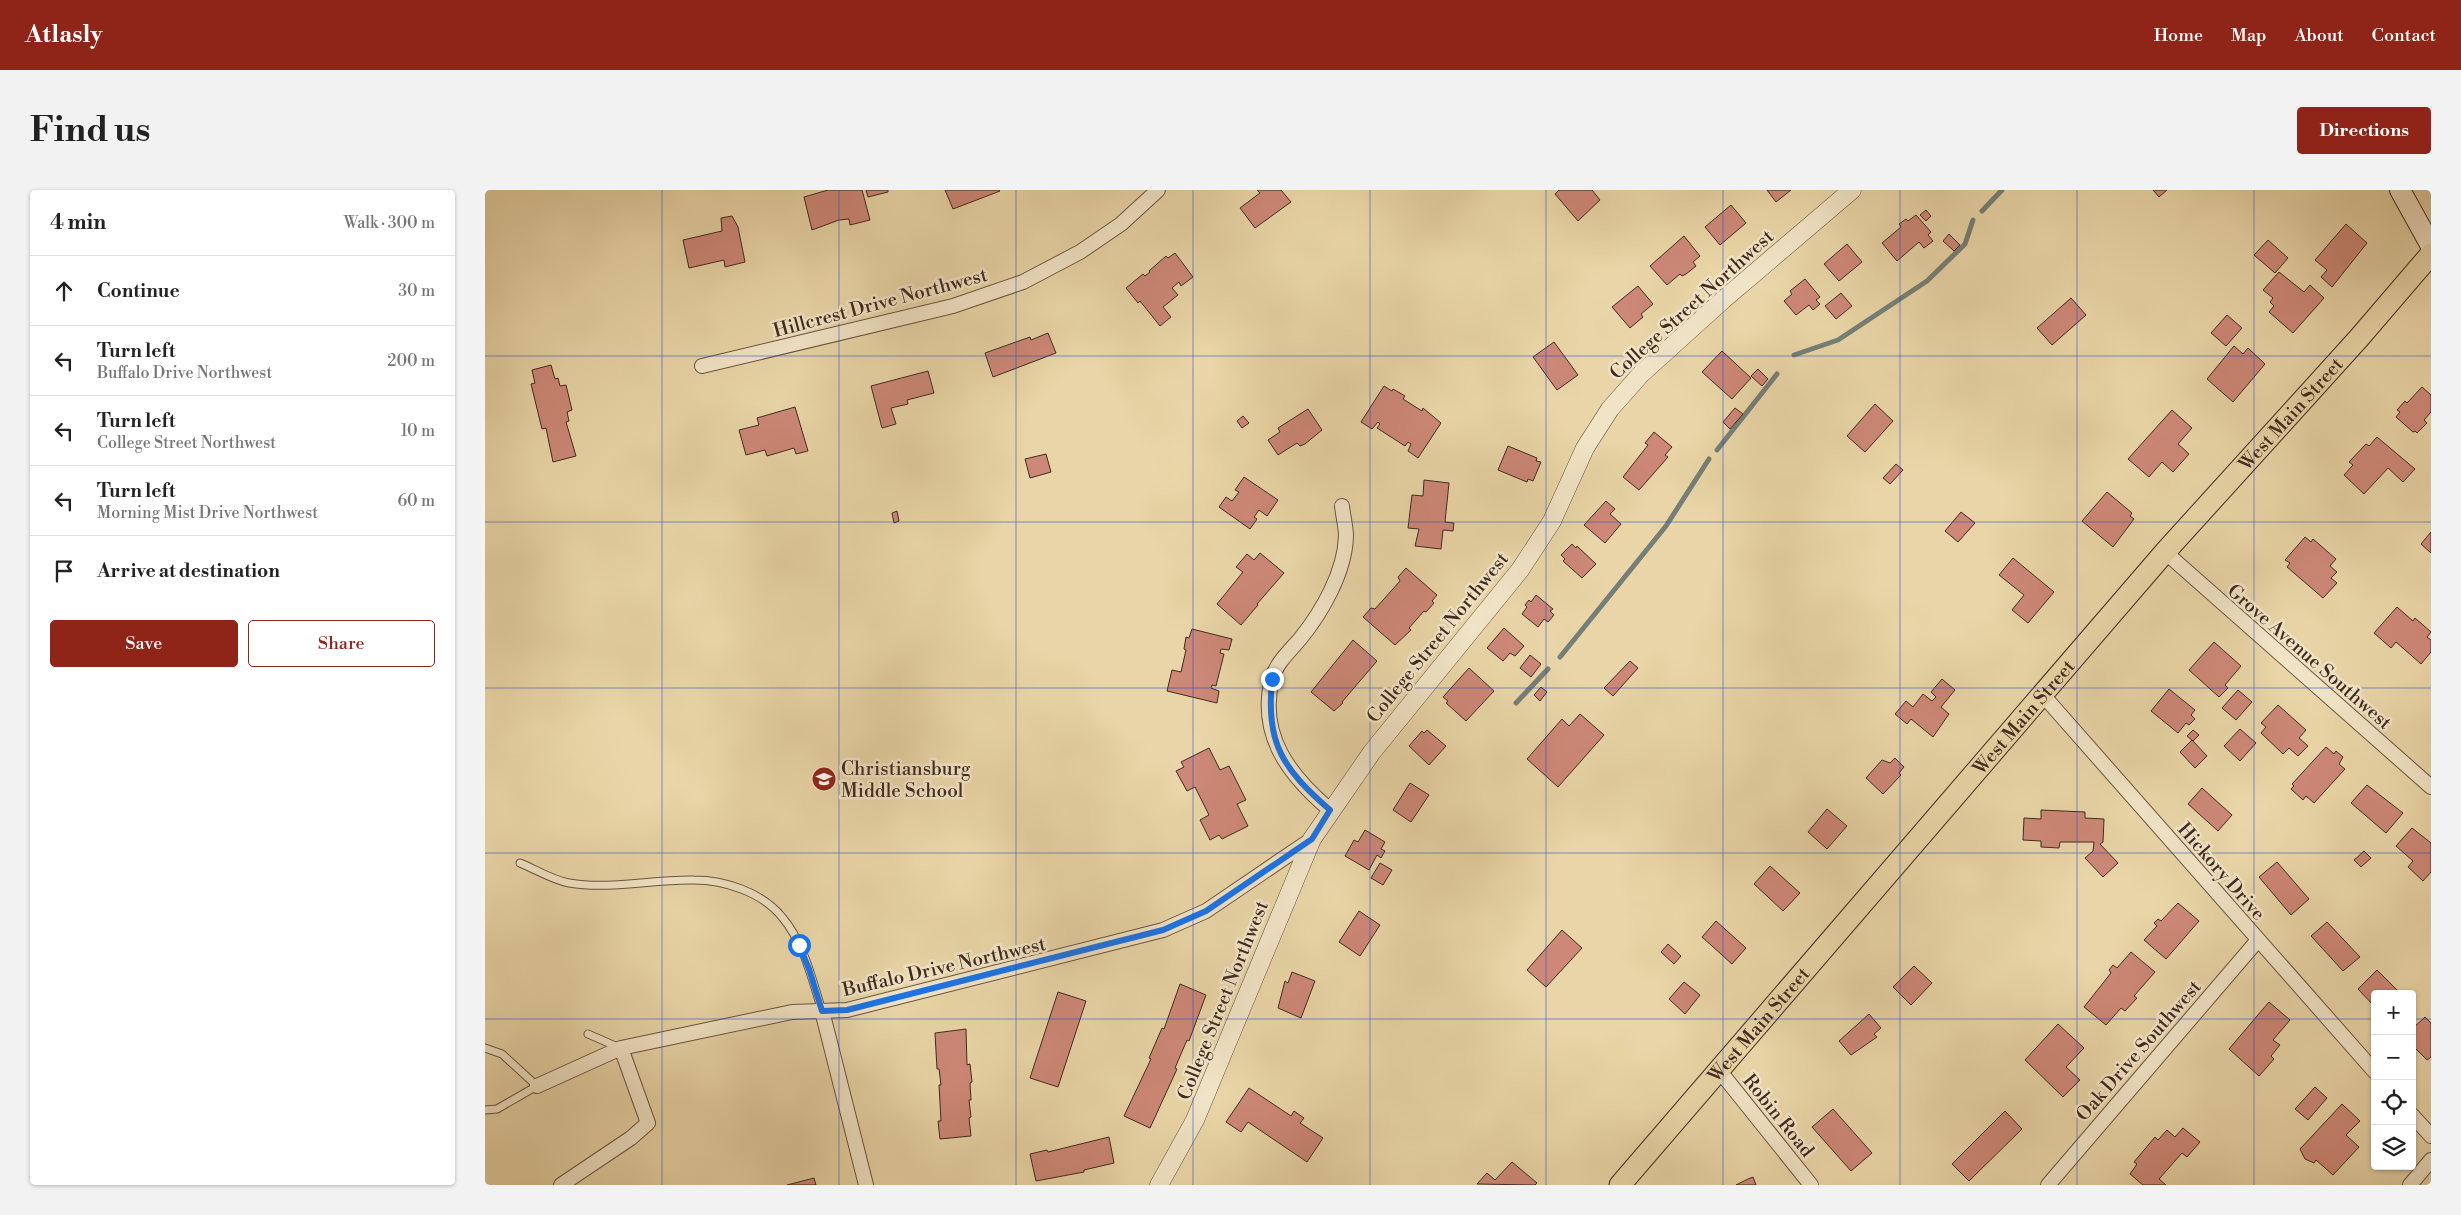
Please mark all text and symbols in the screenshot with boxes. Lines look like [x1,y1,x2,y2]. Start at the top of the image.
text: Atlasly [25,20,102,50]
text: Home [2154,24,2203,47]
text: Map [2231,24,2267,47]
text: About [2295,24,2344,47]
text: Contact [2372,24,2436,47]
button: Directions [2297,107,2431,154]
text: Find us [30,109,150,152]
text: 4 min [50,210,106,236]
text: Walk · 300 m [344,213,435,233]
street label: College Street Northwest [1605,225,1779,385]
street label: Hillcrest Drive Northwest [771,263,990,343]
icon: ahead [50,277,78,305]
text: Continue [97,279,180,303]
text: 30 m [398,281,435,301]
text: Turn left [97,339,176,363]
icon: left [50,347,78,375]
text: 200 m [387,351,435,371]
street label: West Main Street [2233,353,2349,477]
text: Buffalo Drive Northwest [97,363,272,383]
text: Turn left [97,409,176,433]
icon: left [50,417,78,445]
text: 10 m [401,421,435,441]
text: College Street Northwest [97,433,276,453]
text: Turn left [97,479,176,503]
icon: left [50,487,78,515]
text: 60 m [397,491,435,511]
text: Morning Mist Drive Northwest [97,503,318,523]
street label: College Street Northwest [1362,547,1514,728]
icon: arrive [50,557,78,585]
text: Arrive at destination [97,559,280,583]
street label: Grove Avenue Southwest [2222,579,2397,735]
button: Save [50,620,238,667]
button: Share [248,620,435,667]
street label: West Main Street [1967,655,2080,781]
route end [1261,668,1284,691]
place label: Christiansburg Middle School [841,757,971,803]
school or university icon: Christiansburg Middle School [811,766,837,792]
street label: Hickory Drive [2172,818,2270,926]
street label: College Street Northwest [1172,897,1274,1103]
street label: Buffalo Drive Northwest [839,932,1048,1002]
route start [788,934,811,957]
street label: West Main Street [1702,962,1815,1088]
street label: Oak Drive Southwest [2071,975,2207,1126]
map controls [2371,990,2416,1170]
button: + [2371,990,2416,1035]
button: − [2371,1035,2416,1080]
street label: Robin Road [1737,1069,1819,1162]
button: locate [2371,1080,2416,1125]
button: layers [2371,1125,2416,1170]

